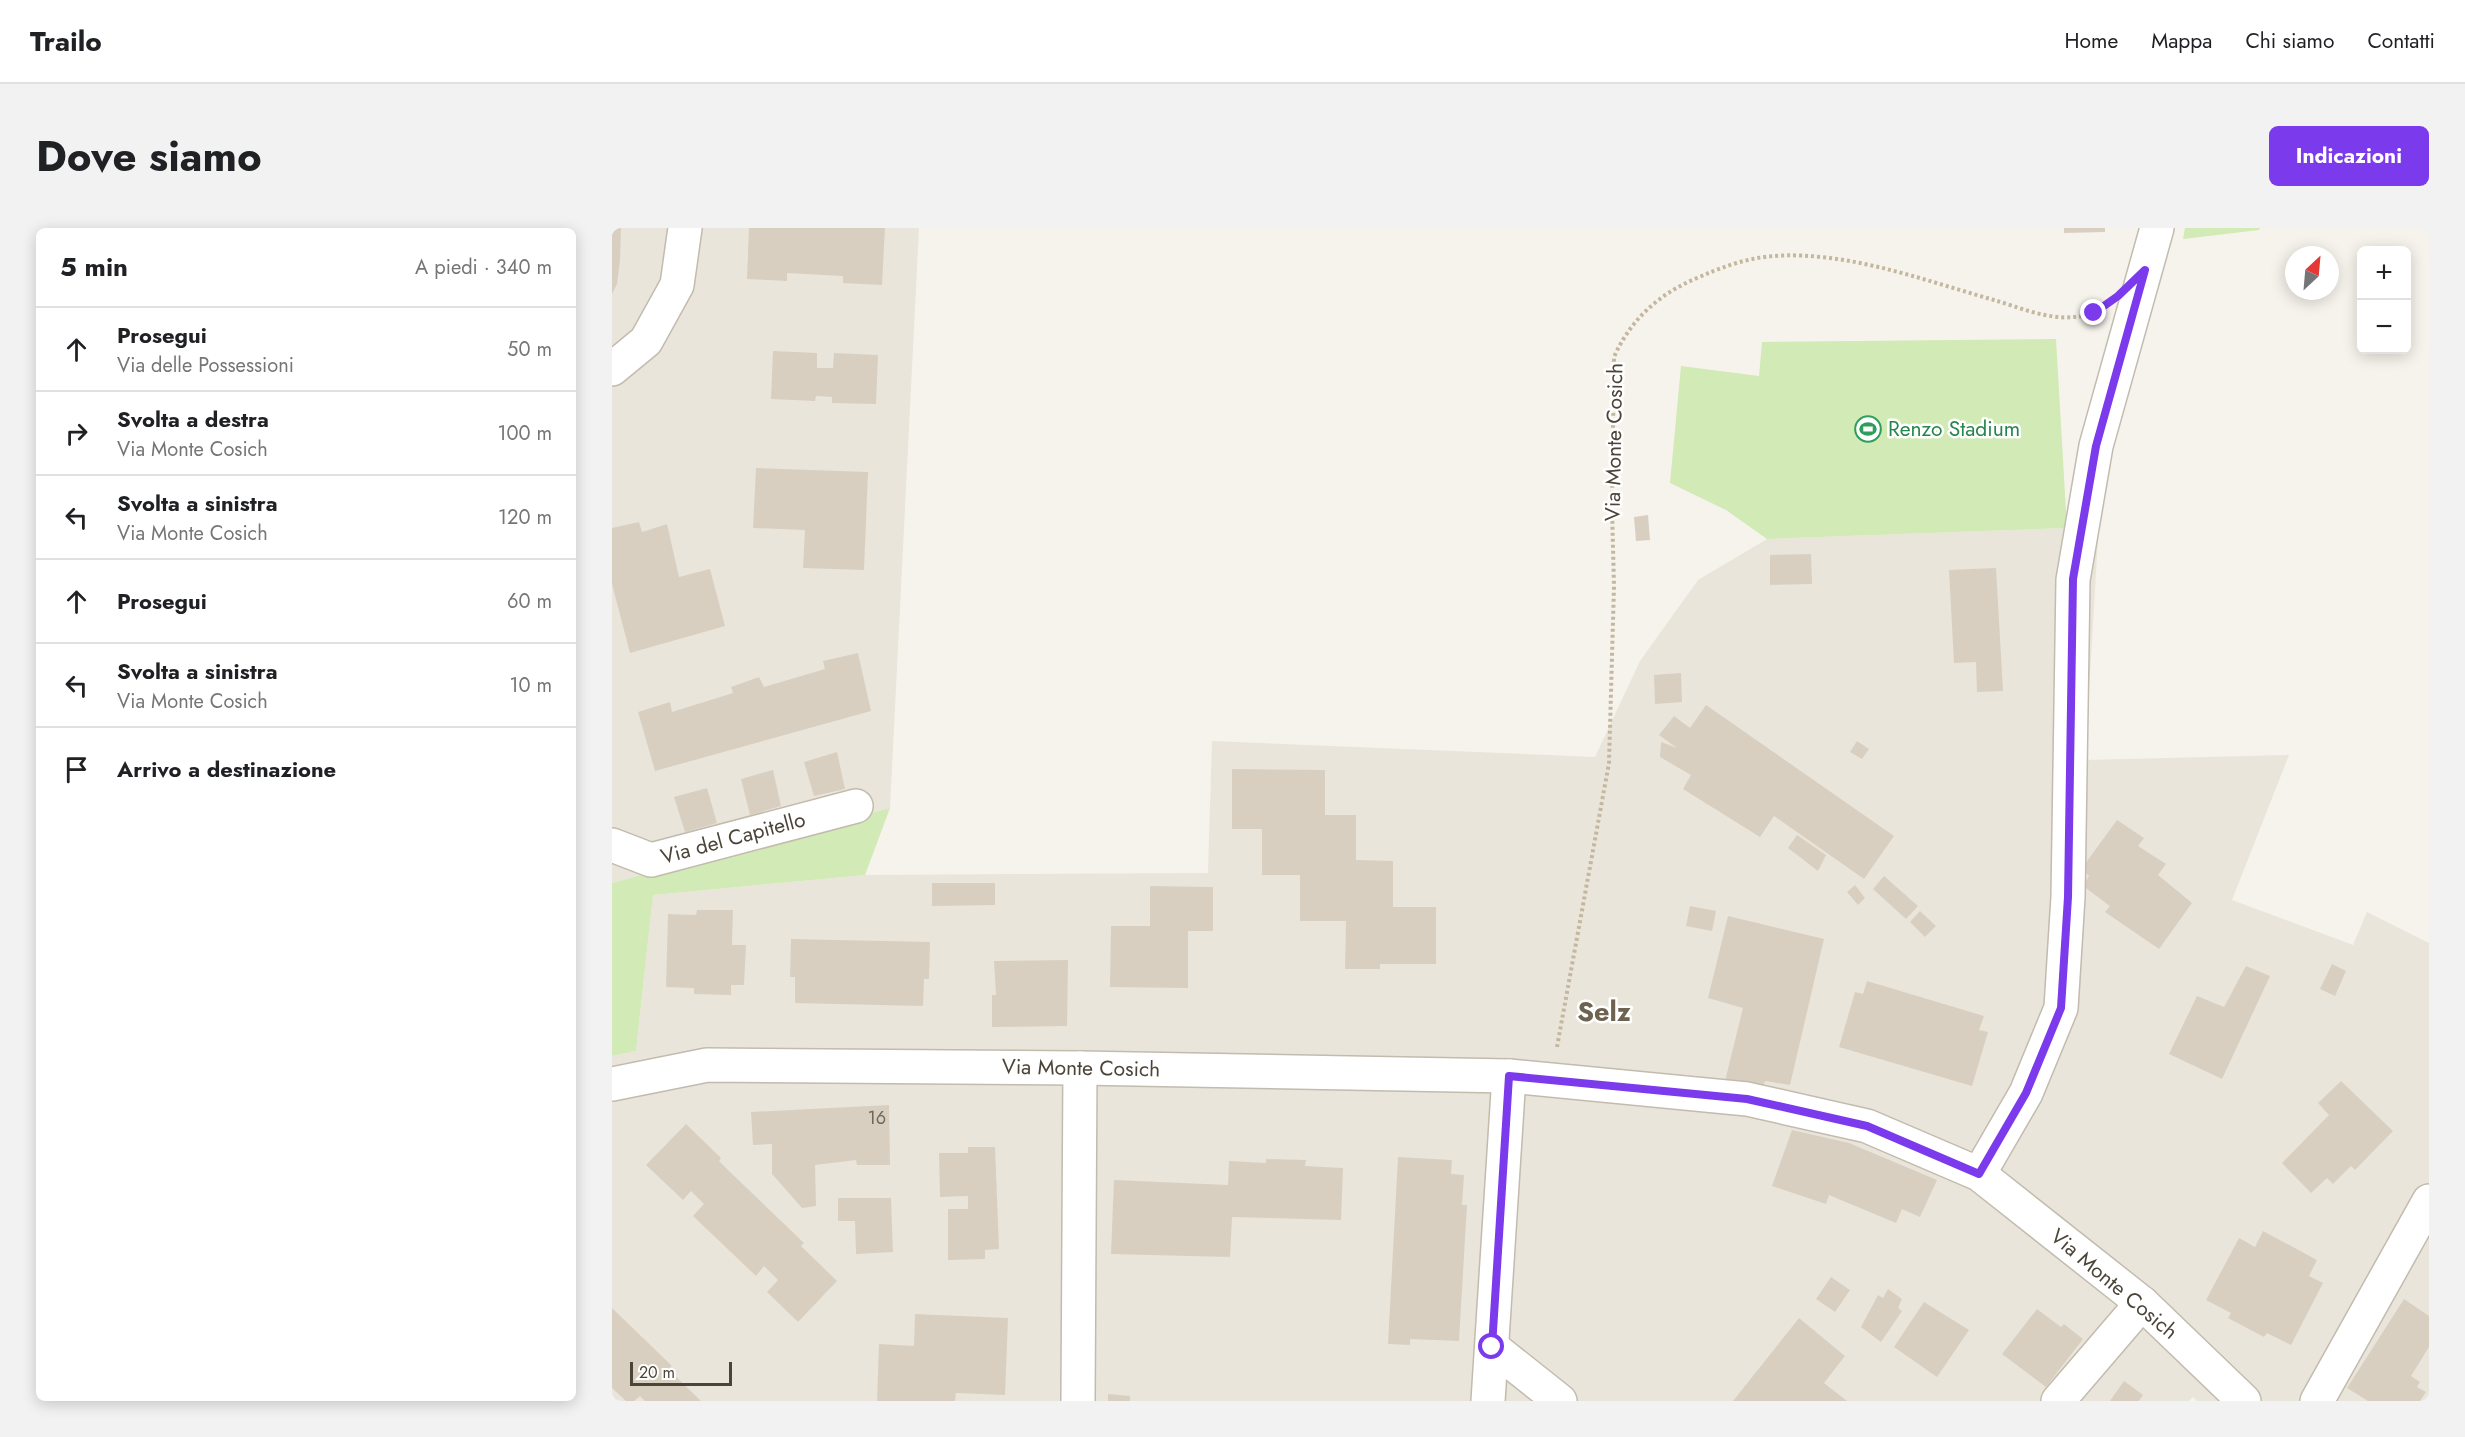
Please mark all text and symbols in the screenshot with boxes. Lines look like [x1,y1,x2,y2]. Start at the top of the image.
text: Trailo [30,21,102,62]
text: Home [2065,26,2118,56]
text: Mappa [2151,26,2212,56]
text: Chi siamo [2245,26,2334,56]
text: Contatti [2367,26,2435,56]
text: Dove siamo [36,126,262,187]
button: Indicazioni [2269,126,2429,186]
north arrow [2285,246,2339,300]
map controls [2357,246,2411,354]
button: + [2357,246,2411,300]
text: 5 min [60,248,128,286]
text: A piedi · 340 m [415,253,552,282]
route end [2080,299,2106,325]
button: − [2357,300,2411,354]
text: Prosegui [117,319,207,351]
icon: ahead [60,333,93,366]
text: 50 m [507,335,552,364]
text: Via delle Possessioni [117,351,294,380]
street label: Via Monte Cosich [1598,363,1630,521]
text: Svolta a destra [117,403,269,435]
sports icon: Renzo Stadium [1853,414,1883,444]
place label: Renzo Stadium [1888,414,2020,444]
icon: right [60,417,93,450]
text: 100 m [497,419,552,448]
text: Via Monte Cosich [117,435,268,464]
text: Svolta a sinistra [117,487,278,519]
icon: left [60,501,93,534]
text: 120 m [498,503,552,532]
text: Via Monte Cosich [117,519,268,548]
icon: ahead [60,585,93,618]
text: Prosegui [117,585,207,617]
text: 60 m [507,587,552,616]
text: Svolta a sinistra [117,655,278,687]
icon: left [60,669,93,702]
text: 10 m [509,671,552,700]
text: Via Monte Cosich [117,687,268,716]
icon: arrive [60,753,93,786]
text: Arrivo a destinazione [117,753,336,785]
street label: Via del Capitello [657,804,809,872]
district label: Selz [1577,992,1631,1031]
street label: Via Monte Cosich [1002,1052,1160,1084]
house number: 16 [868,1105,886,1131]
street label: Via Monte Cosich [2044,1222,2184,1346]
route start [1478,1333,1504,1359]
scale bar [630,1359,732,1386]
text: 20 m [639,1361,675,1384]

